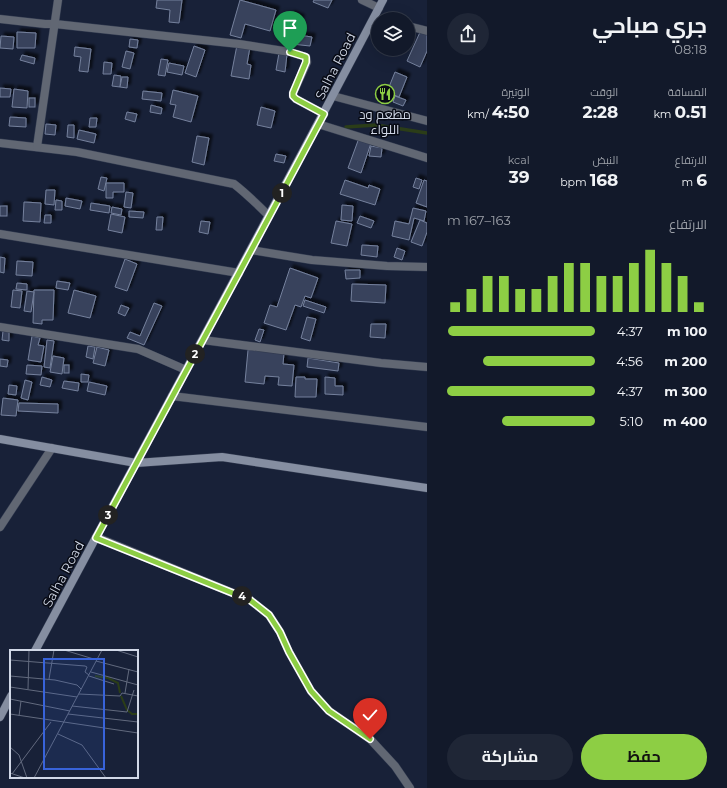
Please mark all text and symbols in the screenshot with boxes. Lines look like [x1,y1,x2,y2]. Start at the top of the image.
pin [273,11,307,52]
map controls [371,12,415,56]
button: layers [371,12,415,56]
text: جري صباحي [592,12,707,39]
button: share [447,13,489,55]
icon: arrive [279,17,301,39]
street label: Salha Road [311,30,359,102]
text: 08:18 [674,41,707,57]
restaurant icon: مطعم ود اللواء [374,83,396,105]
text: الوتيرة [501,85,530,99]
text: الوقت [590,85,618,99]
text: المسافة [668,85,707,99]
text: 4:50 [492,102,530,122]
text: 2:28 [583,102,618,122]
text: 0.51 [674,102,707,122]
place label: مطعم ود اللواء [359,106,411,137]
text: /km [467,107,492,121]
text: km [653,107,674,121]
text: kcal [508,153,530,167]
text: النبض [592,153,618,167]
text: الارتفاع [675,153,707,167]
text: 39 [509,167,530,187]
text: 168 [590,170,618,190]
text: 6 [696,170,707,190]
text: bpm [560,175,590,189]
text: m [682,175,696,189]
pin: 1 [272,183,292,203]
text: 1 [280,186,284,200]
text: 163–167 m [447,212,511,228]
text: الارتفاع [669,216,707,232]
text: 4:37 [617,323,643,339]
text: 100 m [667,323,707,339]
pin: 2 [185,344,205,364]
text: 2 [192,347,198,361]
text: 4:56 [616,353,643,369]
text: 200 m [664,353,707,369]
text: 4:37 [617,383,643,399]
text: 300 m [664,383,707,399]
text: 5:10 [620,413,643,429]
text: 400 m [663,413,707,429]
pin: 3 [98,505,118,525]
text: 3 [105,508,111,522]
street label: Salha Road [39,538,87,610]
pin: 4 [232,586,252,606]
text: 4 [238,589,246,603]
inset map [10,650,138,778]
pin [353,698,387,739]
icon: check [359,704,381,726]
button: مشاركة [447,734,573,780]
button: حفظ [581,734,707,780]

